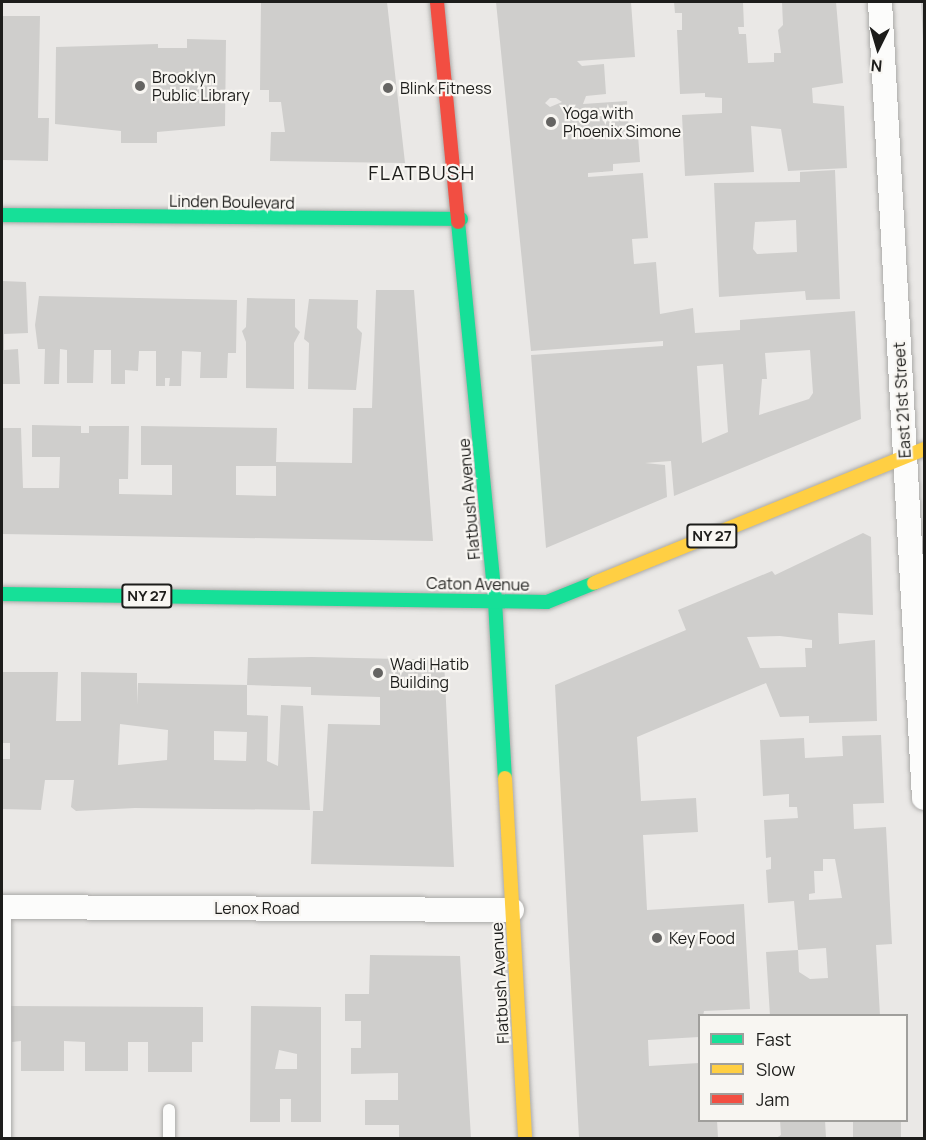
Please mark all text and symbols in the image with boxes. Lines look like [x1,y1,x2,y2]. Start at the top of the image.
north arrow [848,18,908,78]
text: N [870,54,883,77]
place label: Brooklyn Public Library [152,67,250,105]
place label: Blink Fitness [400,78,492,98]
marker: Brooklyn Public Library [133,79,147,93]
marker: Blink Fitness [381,81,395,95]
place label: Yoga with Phoenix Simone [563,103,681,141]
marker: Yoga with Phoenix Simone [544,115,558,129]
district label: FLATBUSH [368,160,476,184]
street label: Linden Boulevard [169,191,295,213]
street label: East 21st Street [889,341,915,459]
street label: Flatbush Avenue [454,437,484,561]
road number: NY 27 [685,524,739,548]
street label: Caton Avenue [426,573,530,595]
road number: NY 27 [120,584,174,608]
place label: Wadi Hatib Building [390,654,469,692]
marker: Wadi Hatib Building [371,666,385,680]
street label: Lenox Road [214,898,300,918]
street label: Flatbush Avenue [487,922,513,1044]
place label: Key Food [669,928,735,948]
marker: Key Food [650,931,664,945]
legend [698,1014,908,1122]
text: Fast [756,1027,791,1051]
text: Slow [756,1057,795,1081]
text: Jam [756,1087,790,1111]

